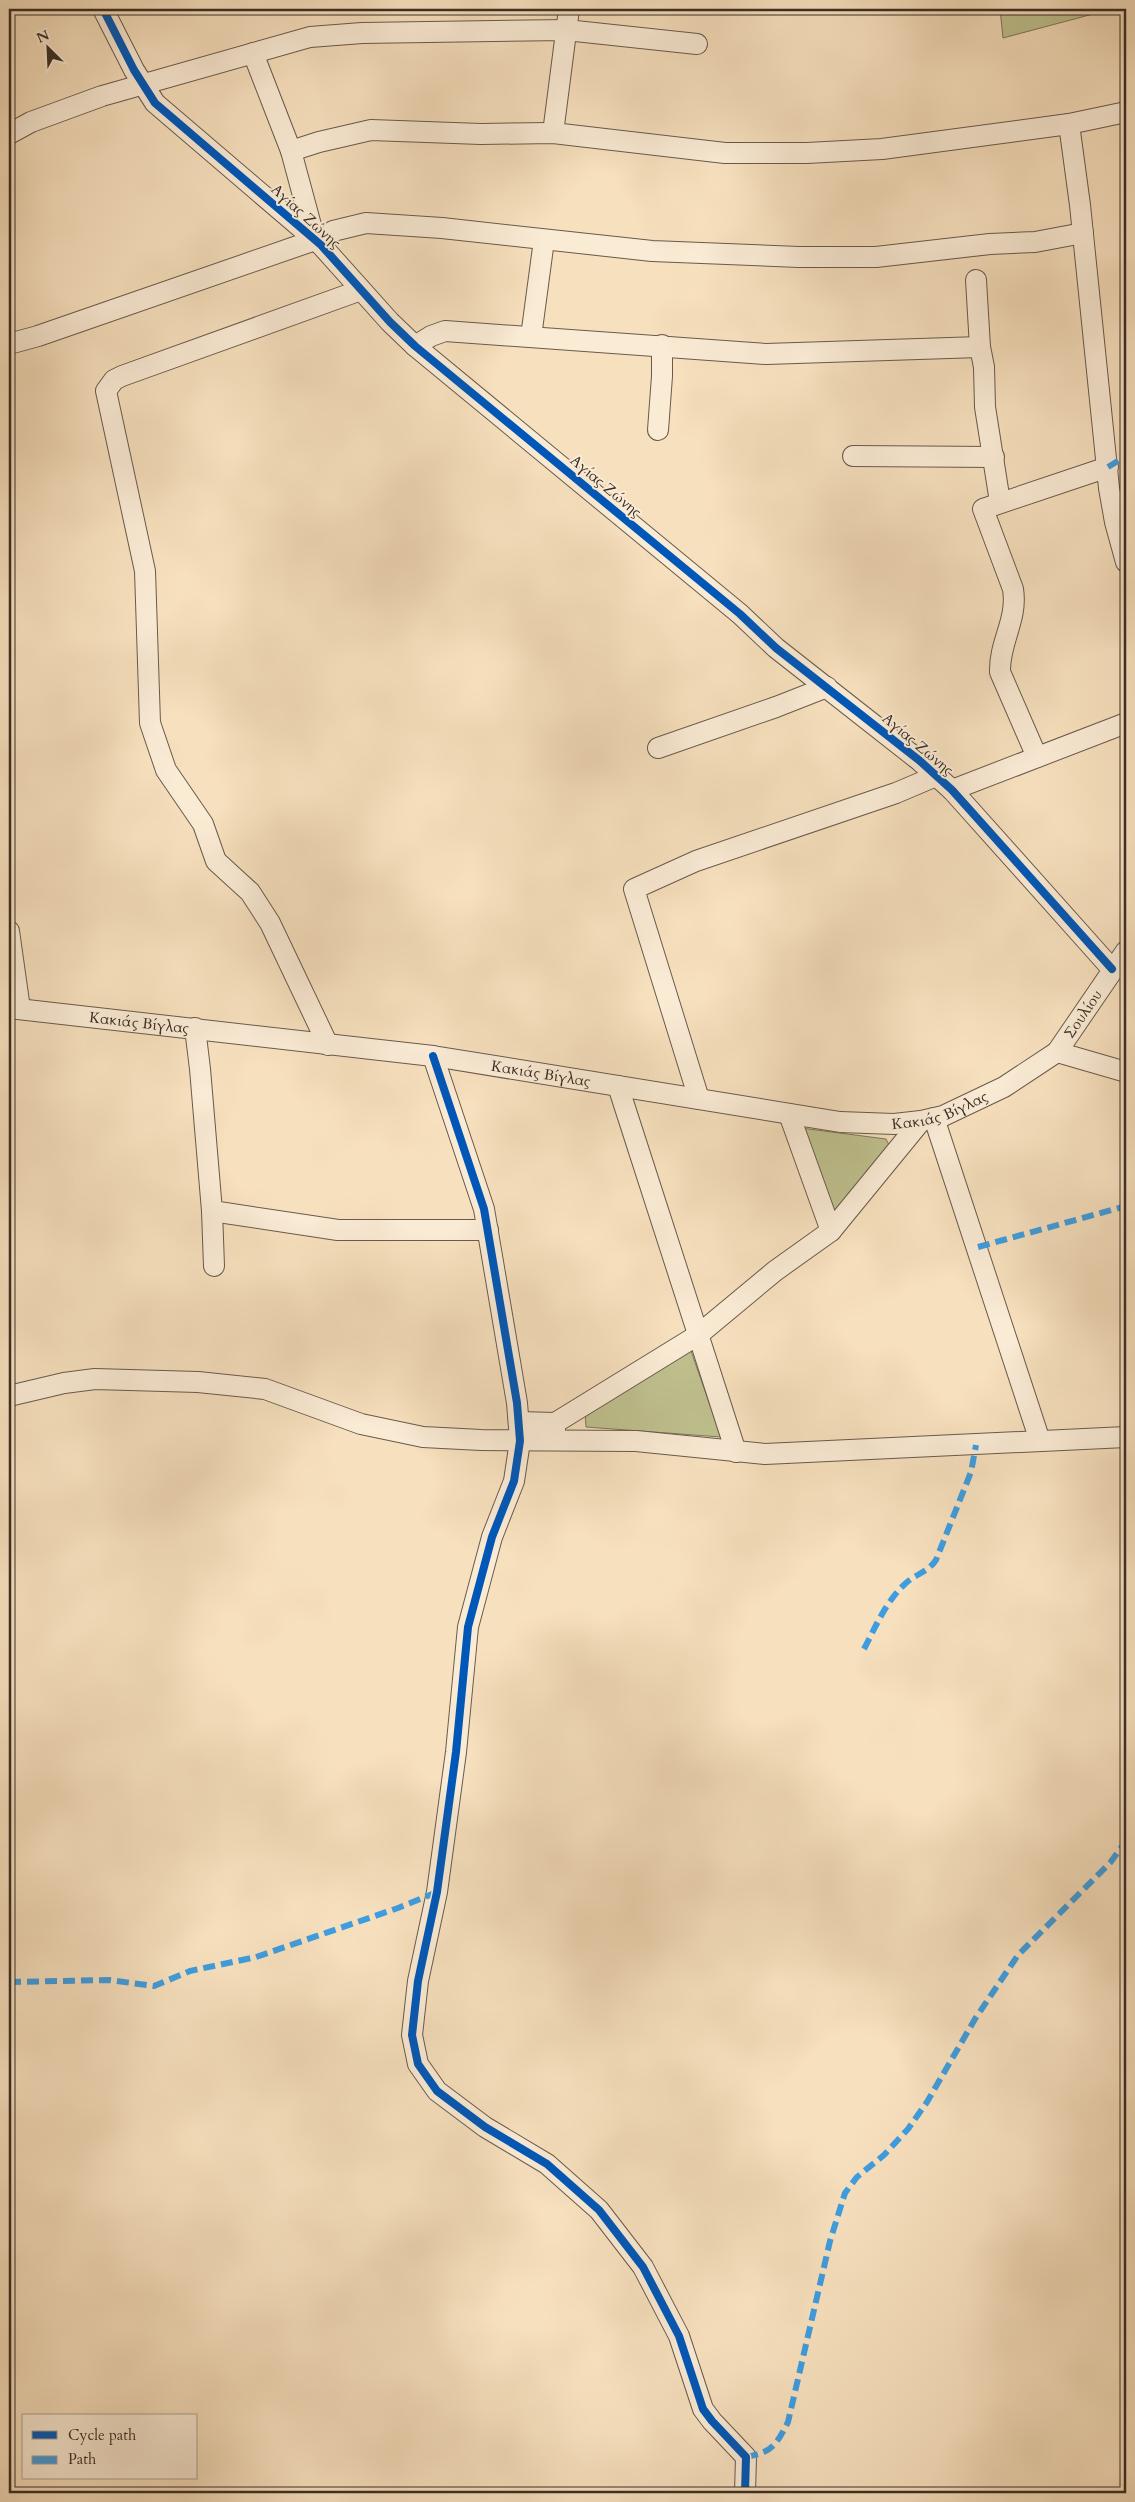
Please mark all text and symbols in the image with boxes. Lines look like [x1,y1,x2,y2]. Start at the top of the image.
north arrow [22,22,72,72]
text: N [33,25,52,48]
street label: Αγίας Ζώνης [267,179,346,253]
street label: Αγίας Ζώνης [566,450,646,522]
street label: Αγίας Ζώνης [878,708,958,780]
street label: Σουλίου [1059,986,1107,1042]
street label: Κακιάς Βίγλας [88,1007,191,1038]
street label: Κακιάς Βίγλας [490,1056,593,1091]
street label: Κακιάς Βίγλας [891,1086,992,1134]
legend [22,2414,198,2480]
text: Cycle path [68,2425,137,2445]
text: Path [68,2449,97,2469]

